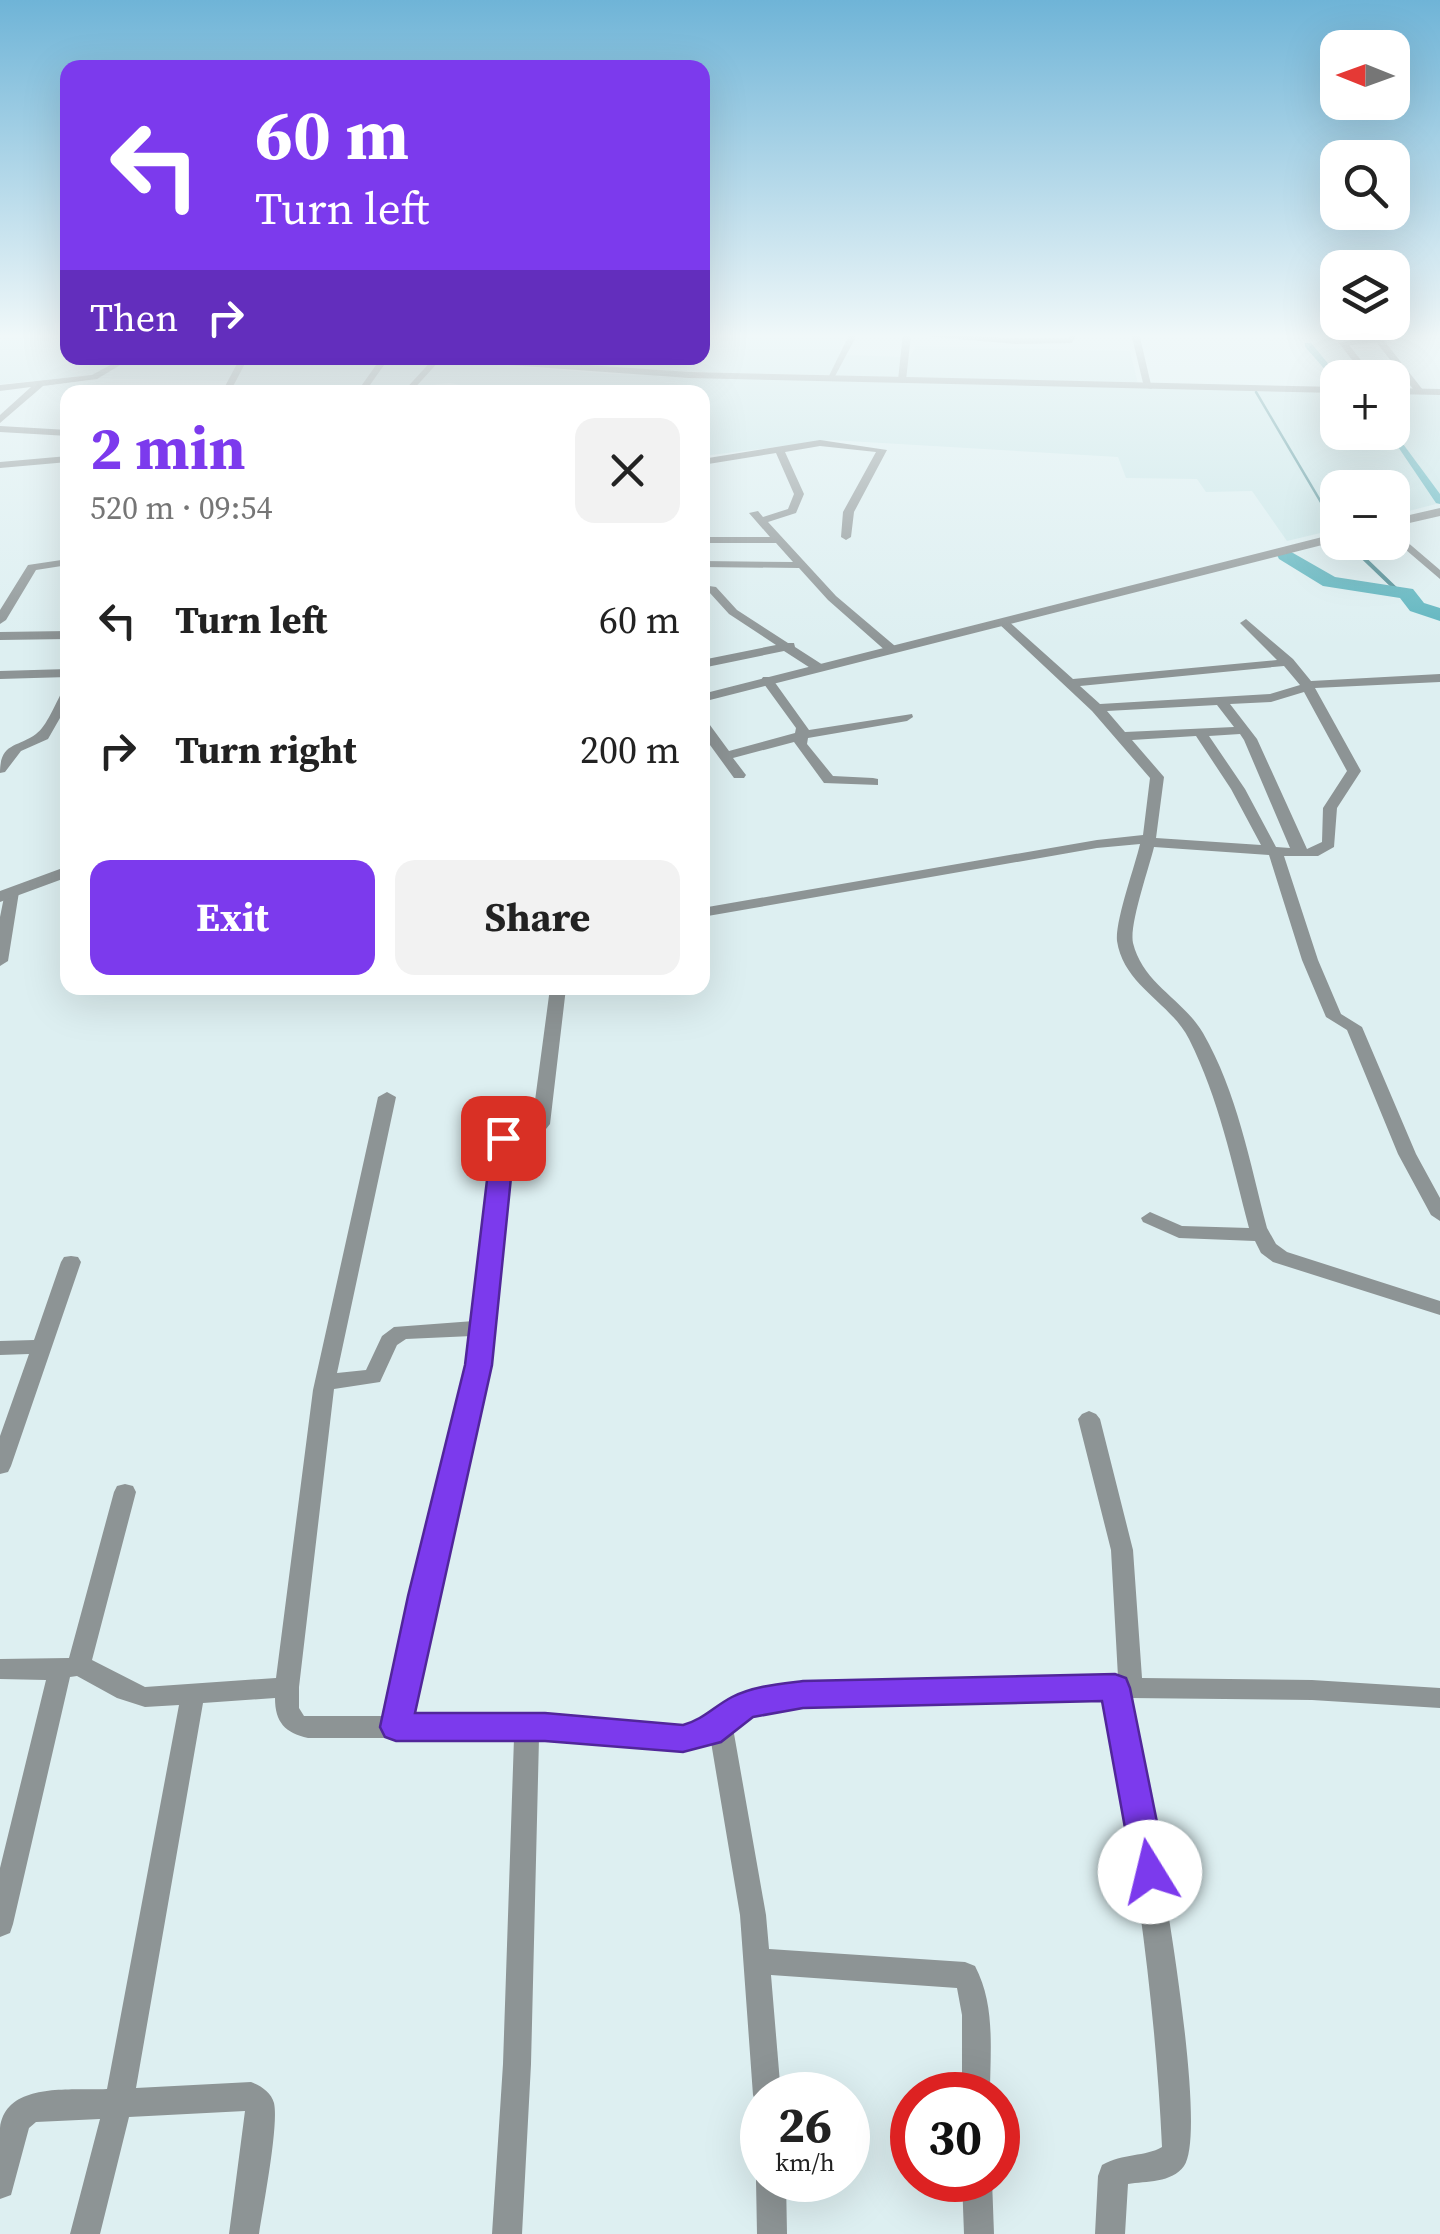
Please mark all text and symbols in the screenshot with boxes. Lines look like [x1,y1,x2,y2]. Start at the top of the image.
north arrow [1320,30,1410,120]
map controls [1320,30,1410,560]
text: 60 m [255,86,409,182]
icon: left [90,100,220,230]
button: search [1320,140,1410,230]
text: Turn left [255,177,429,239]
button: layers [1320,250,1410,340]
icon: right [198,290,253,345]
text: Then [90,292,178,344]
button: + [1320,360,1410,450]
text: 2 min [90,407,246,489]
button: close [575,418,680,523]
button: − [1320,470,1410,560]
text: 520 m · 09:54 [90,486,272,530]
icon: left [90,593,145,648]
text: Turn left [175,594,327,646]
text: 60 m [599,594,680,646]
icon: right [90,723,145,778]
text: Turn right [175,724,357,776]
text: 200 m [580,724,680,776]
button: Exit [90,860,375,975]
button: Share [395,860,680,975]
pin [461,1096,546,1181]
icon: arrive [476,1111,531,1166]
position arrow [1098,1820,1202,1924]
speed limit sign: 30 [890,2072,1020,2202]
text: 26 [778,2090,832,2159]
text: km/h [775,2145,835,2179]

